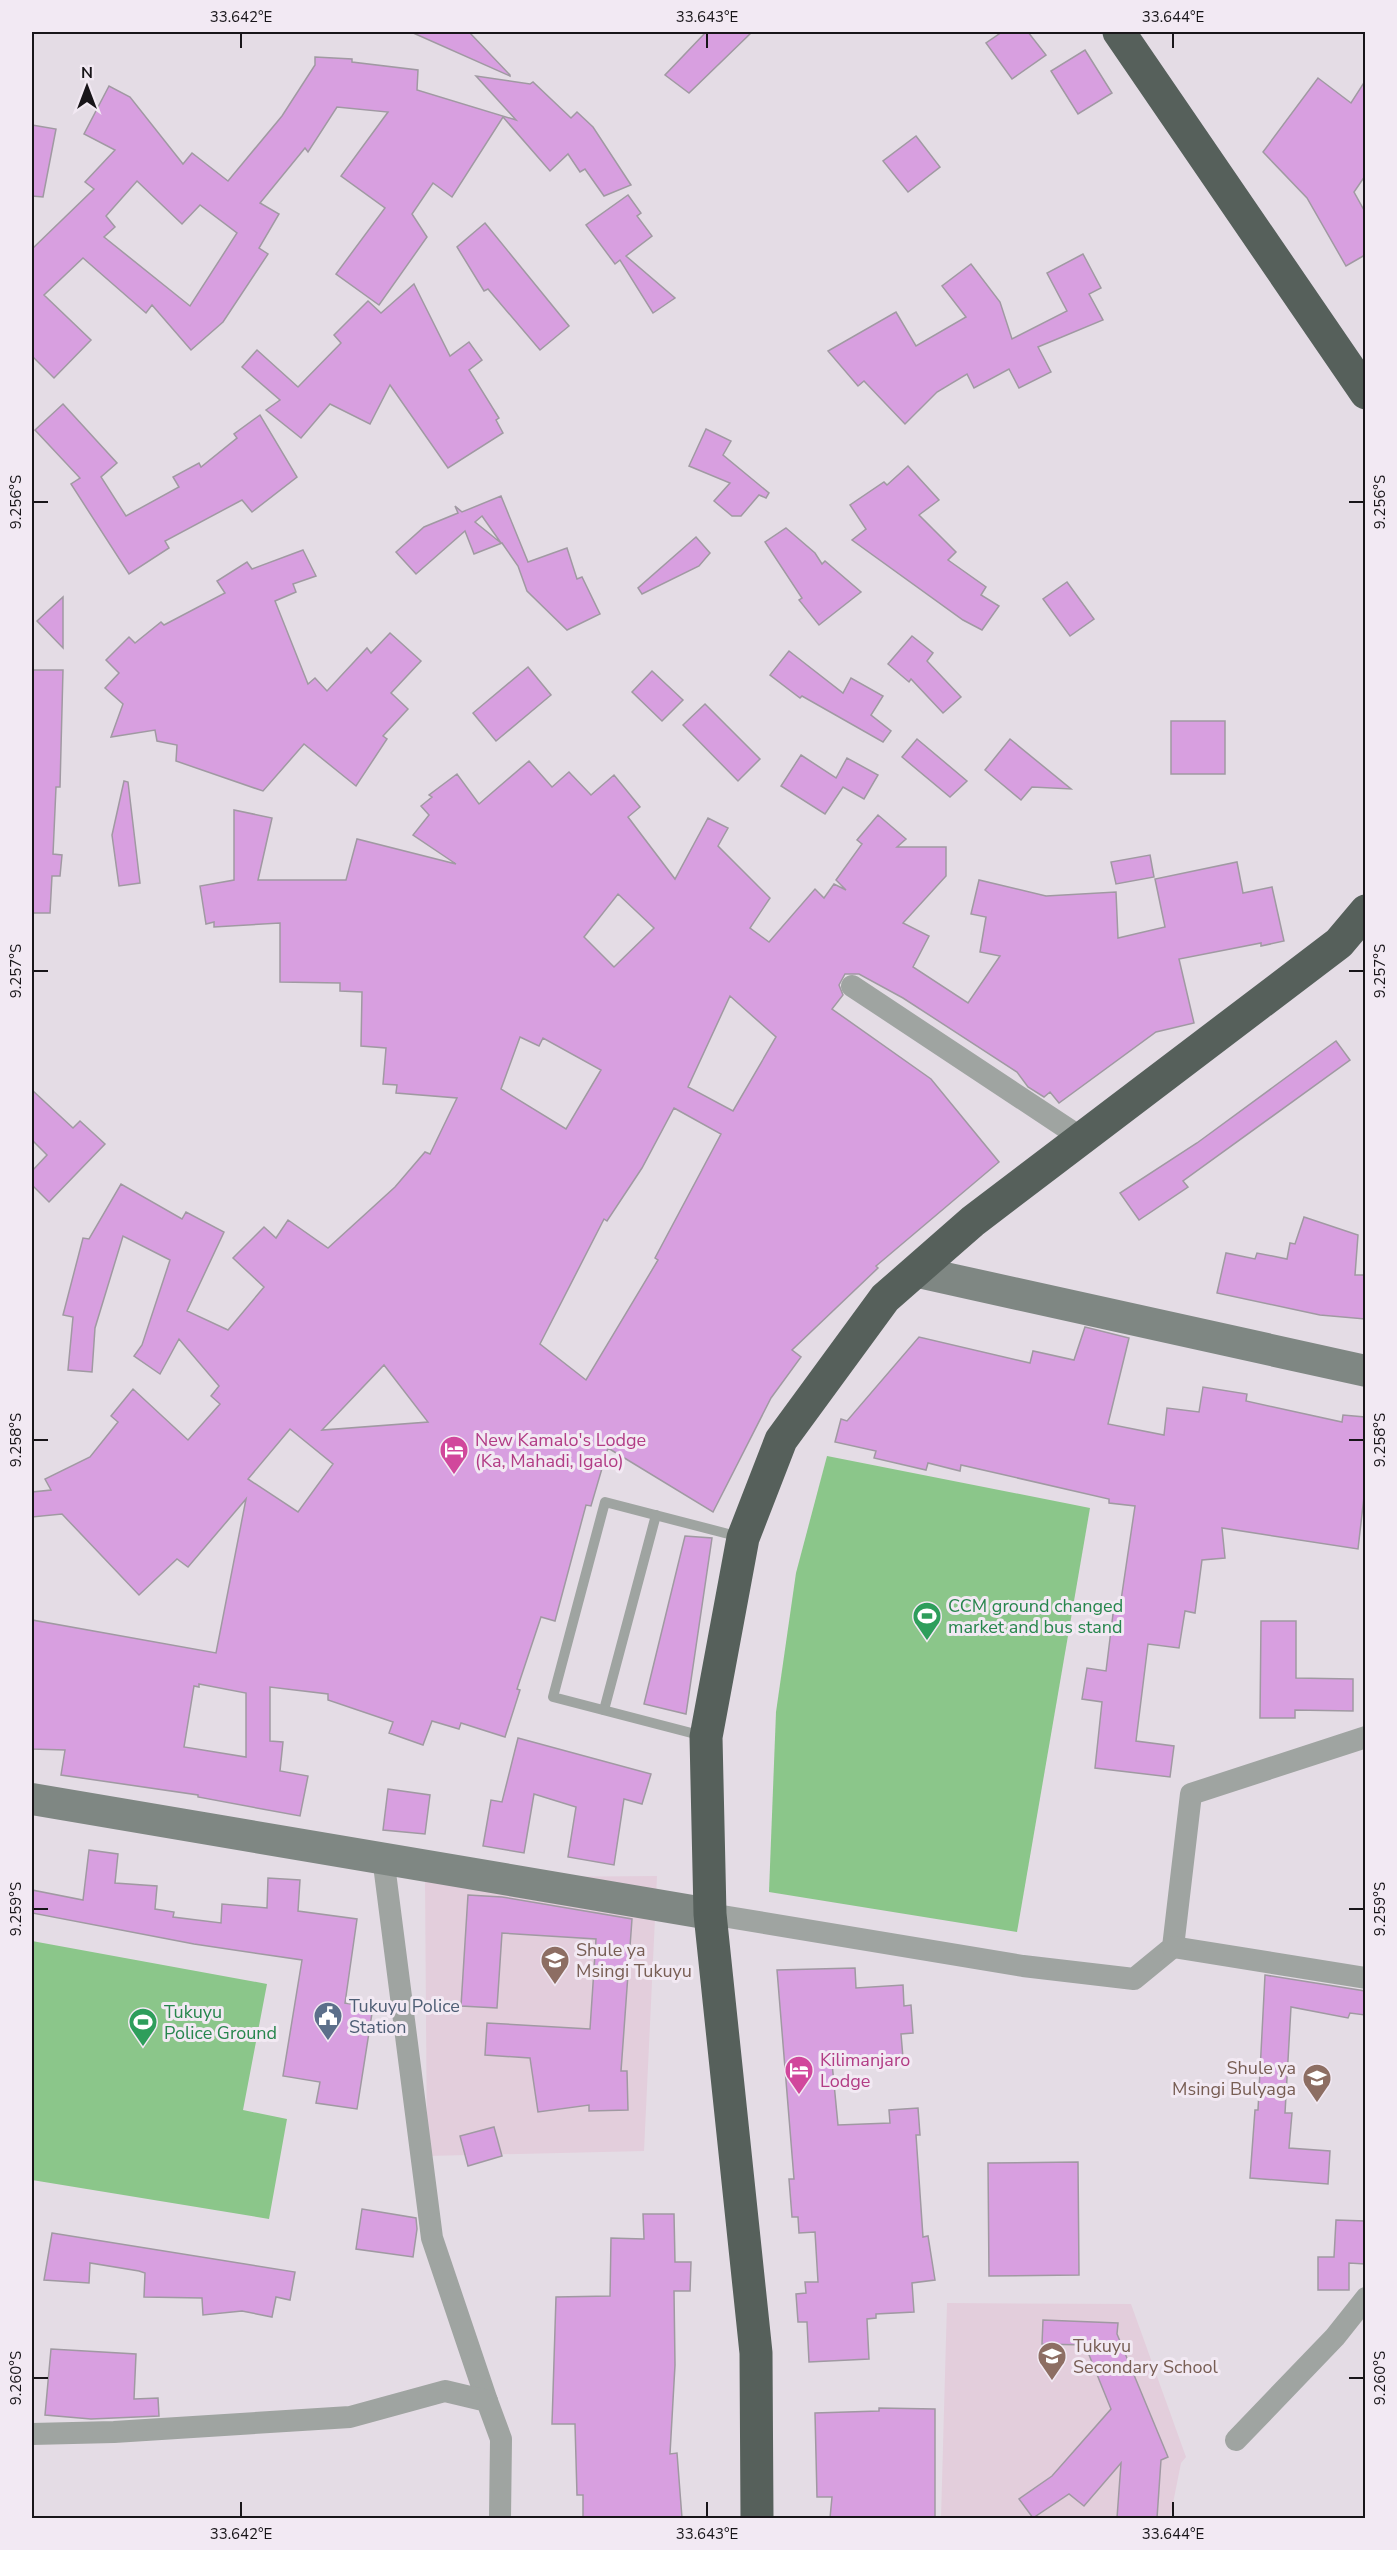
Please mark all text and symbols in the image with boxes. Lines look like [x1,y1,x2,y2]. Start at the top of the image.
text: 33.642°E [210,7,272,27]
text: 33.643°E [676,7,738,27]
text: 33.644°E [1142,7,1204,27]
north arrow [57,57,117,117]
text: N [81,62,93,84]
text: 9.256°S [6,475,26,529]
text: 9.256°S [1370,475,1390,529]
text: 9.257°S [6,944,26,998]
text: 9.257°S [1370,944,1390,998]
text: 9.258°S [6,1413,26,1467]
text: 9.258°S [1370,1413,1390,1467]
place label: New Kamalo's Lodge (Ka, Mahadi, Igalo) [475,1428,646,1473]
hotel icon: New Kamalo's Lodge (Ka, Mahadi, Igalo) [438,1434,470,1476]
place label: CCM ground changed market and bus stand [948,1594,1123,1639]
sports icon: CCM ground changed market and bus stand [911,1600,943,1642]
text: 9.259°S [6,1882,26,1936]
text: 9.259°S [1370,1882,1390,1936]
place label: Shule ya Msingi Tukuyu [576,1938,692,1983]
school or university icon: Shule ya Msingi Tukuyu [539,1944,571,1986]
place label: Tukuyu Police Station [349,1994,460,2039]
place label: Tukuyu Police Ground [164,2000,277,2045]
public building icon: Tukuyu Police Station [312,2000,344,2042]
sports icon: Tukuyu Police Ground [127,2006,159,2048]
place label: Kilimanjaro Lodge [820,2048,910,2093]
hotel icon: Kilimanjaro Lodge [783,2054,815,2096]
place label: Shule ya Msingi Bulyaga [1172,2056,1296,2101]
school or university icon: Shule ya Msingi Bulyaga [1301,2062,1333,2104]
place label: Tukuyu Secondary School [1073,2334,1219,2379]
school or university icon: Tukuyu Secondary School [1036,2340,1068,2382]
text: 9.260°S [6,2351,26,2405]
text: 9.260°S [1370,2351,1390,2405]
text: 33.642°E [210,2524,272,2544]
text: 33.643°E [676,2524,738,2544]
text: 33.644°E [1142,2524,1204,2544]

